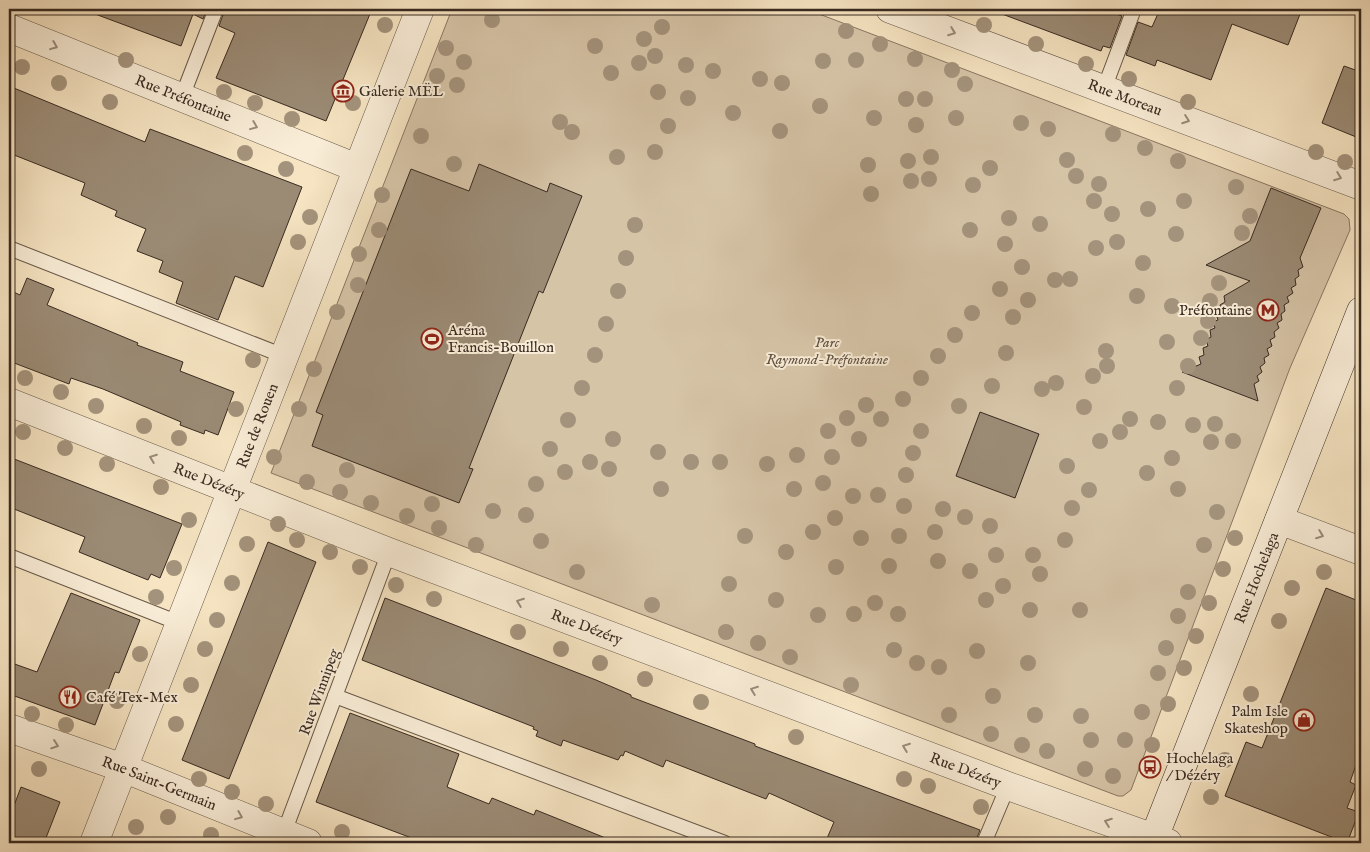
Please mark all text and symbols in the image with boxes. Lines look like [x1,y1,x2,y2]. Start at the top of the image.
one-way arrow [947,26,956,36]
one-way arrow [49,40,58,50]
street label: Rue Préfontaine [132,71,234,127]
street label: Rue Moreau [1085,75,1165,120]
museum icon: Galerie MËL [331,79,355,103]
place label: Galerie MËL [359,82,443,101]
one-way arrow [1182,114,1190,124]
one-way arrow [249,120,257,130]
one-way arrow [1334,171,1342,181]
metro station icon: Préfontaine [1256,298,1280,322]
place label: Préfontaine [1179,301,1252,320]
place label: Aréna Francis-Bouillon [447,321,554,357]
sports icon: Aréna Francis-Bouillon [420,327,444,351]
park label: Parc Raymond-Préfontaine [766,333,888,369]
street label: Rue de Rouen [232,381,283,471]
one-way arrow [149,454,158,465]
street label: Rue Dézéry [170,459,248,504]
street label: Rue Hochelaga [1230,529,1283,626]
one-way arrow [1316,529,1324,539]
one-way arrow [516,597,525,608]
street label: Rue Dézéry [548,605,626,650]
street label: Rue Winnipeg [295,646,344,738]
restaurant icon: Café Tex-Mex [58,685,82,709]
one-way arrow [750,686,759,696]
place label: Café Tex-Mex [86,688,178,707]
place label: Palm Isle Skateshop [1224,702,1288,738]
shop icon: Palm Isle Skateshop [1292,708,1316,732]
one-way arrow [50,739,58,749]
one-way arrow [902,743,911,753]
street label: Rue Dézéry [927,748,1004,793]
place label: Hochelaga / Dézéry [1166,749,1234,785]
street label: Rue Saint-Germain [99,752,219,815]
bus stop icon: Hochelaga / Dézéry [1138,755,1162,779]
one-way arrow [234,809,243,820]
one-way arrow [1104,818,1112,828]

